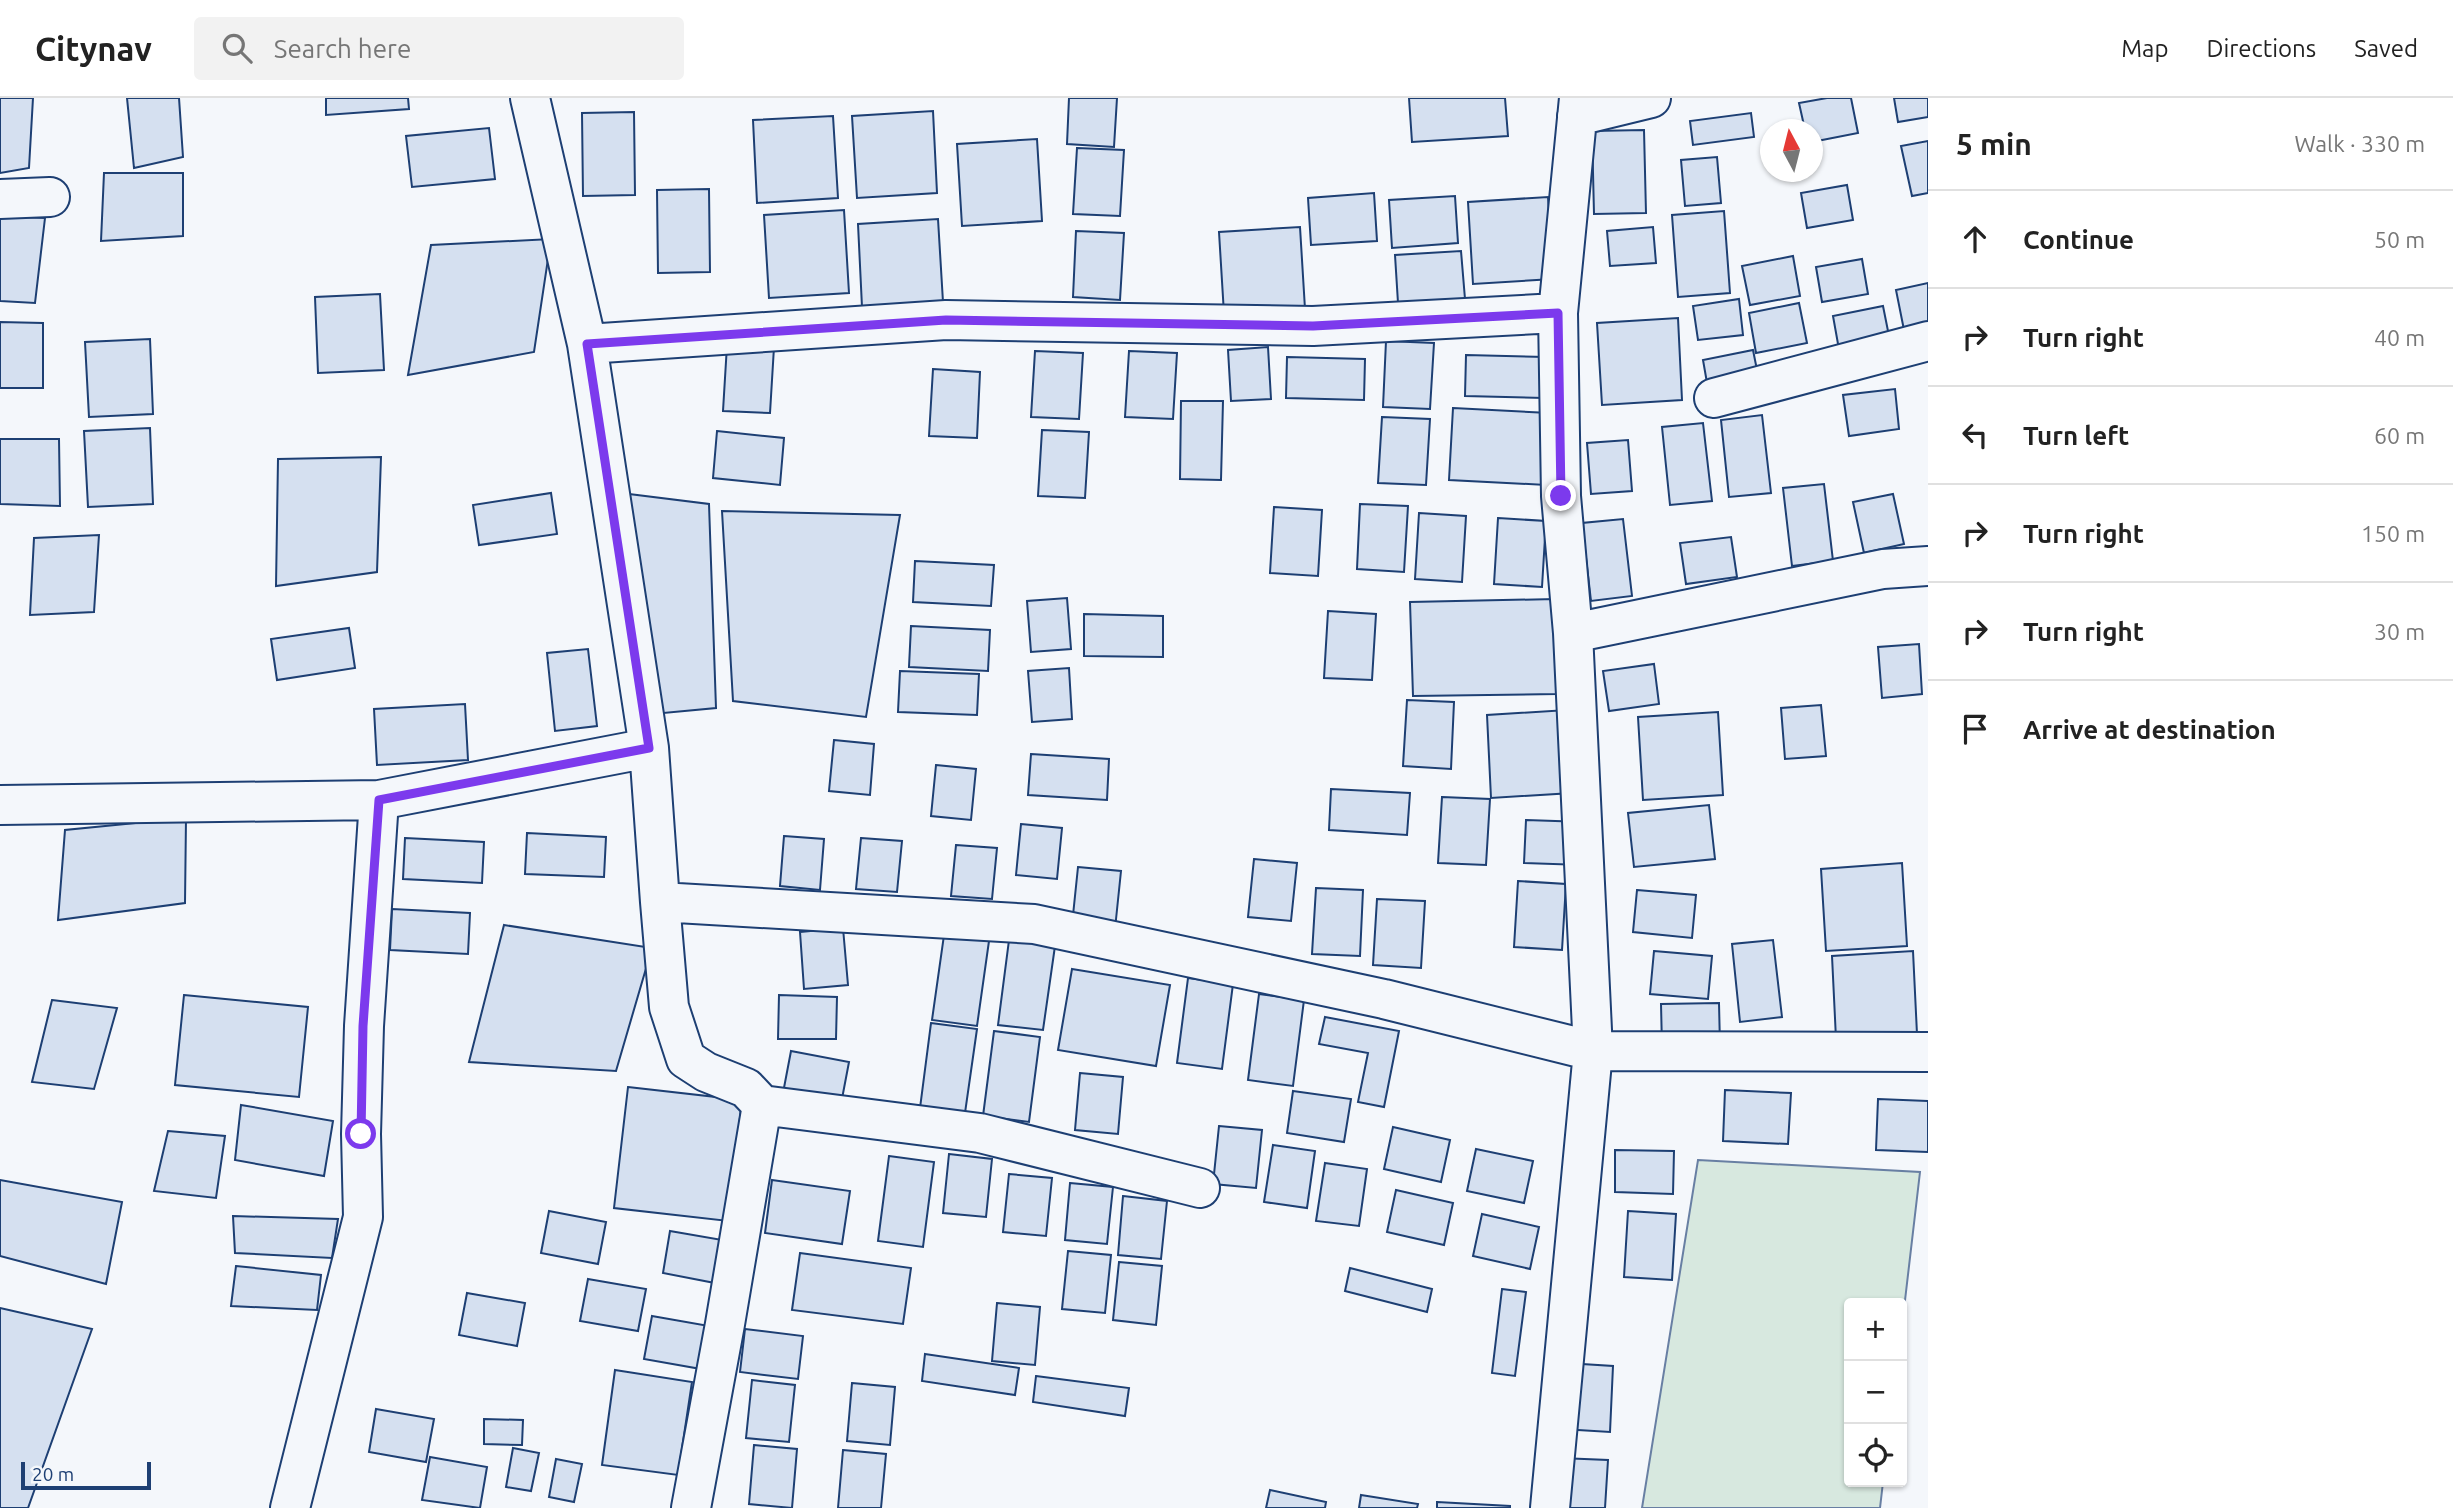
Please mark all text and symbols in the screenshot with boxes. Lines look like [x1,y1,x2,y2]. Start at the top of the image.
search box [194,17,684,80]
icon: search [218,29,256,67]
text: Citynav [35,30,152,67]
text: Search here [274,34,411,63]
text: Map [2121,35,2168,62]
text: Directions [2206,35,2316,62]
text: Saved [2354,35,2418,62]
north arrow [1760,119,1823,182]
text: 5 min [1956,127,2032,161]
text: Walk · 330 m [2294,131,2425,156]
icon: ahead [1956,220,1994,258]
text: Continue [2023,225,2134,254]
text: 50 m [2374,227,2425,252]
icon: right [1956,318,1994,356]
text: Turn right [2023,323,2144,352]
text: 40 m [2374,325,2425,350]
icon: left [1956,416,1994,454]
text: Turn left [2023,421,2129,450]
text: 60 m [2374,423,2425,448]
route end [1545,480,1576,511]
icon: right [1956,514,1994,552]
text: Turn right [2023,519,2144,548]
text: 150 m [2361,521,2425,546]
icon: right [1956,612,1994,650]
text: Turn right [2023,617,2144,646]
text: 30 m [2374,619,2425,644]
icon: arrive [1956,710,1994,748]
text: Arrive at destination [2023,715,2276,744]
route start [345,1118,376,1149]
map controls [1844,1298,1907,1487]
button: + [1844,1298,1907,1361]
button: − [1844,1361,1907,1424]
button: locate [1844,1424,1907,1487]
scale bar [21,1459,150,1491]
text: 20 m [32,1463,74,1485]

